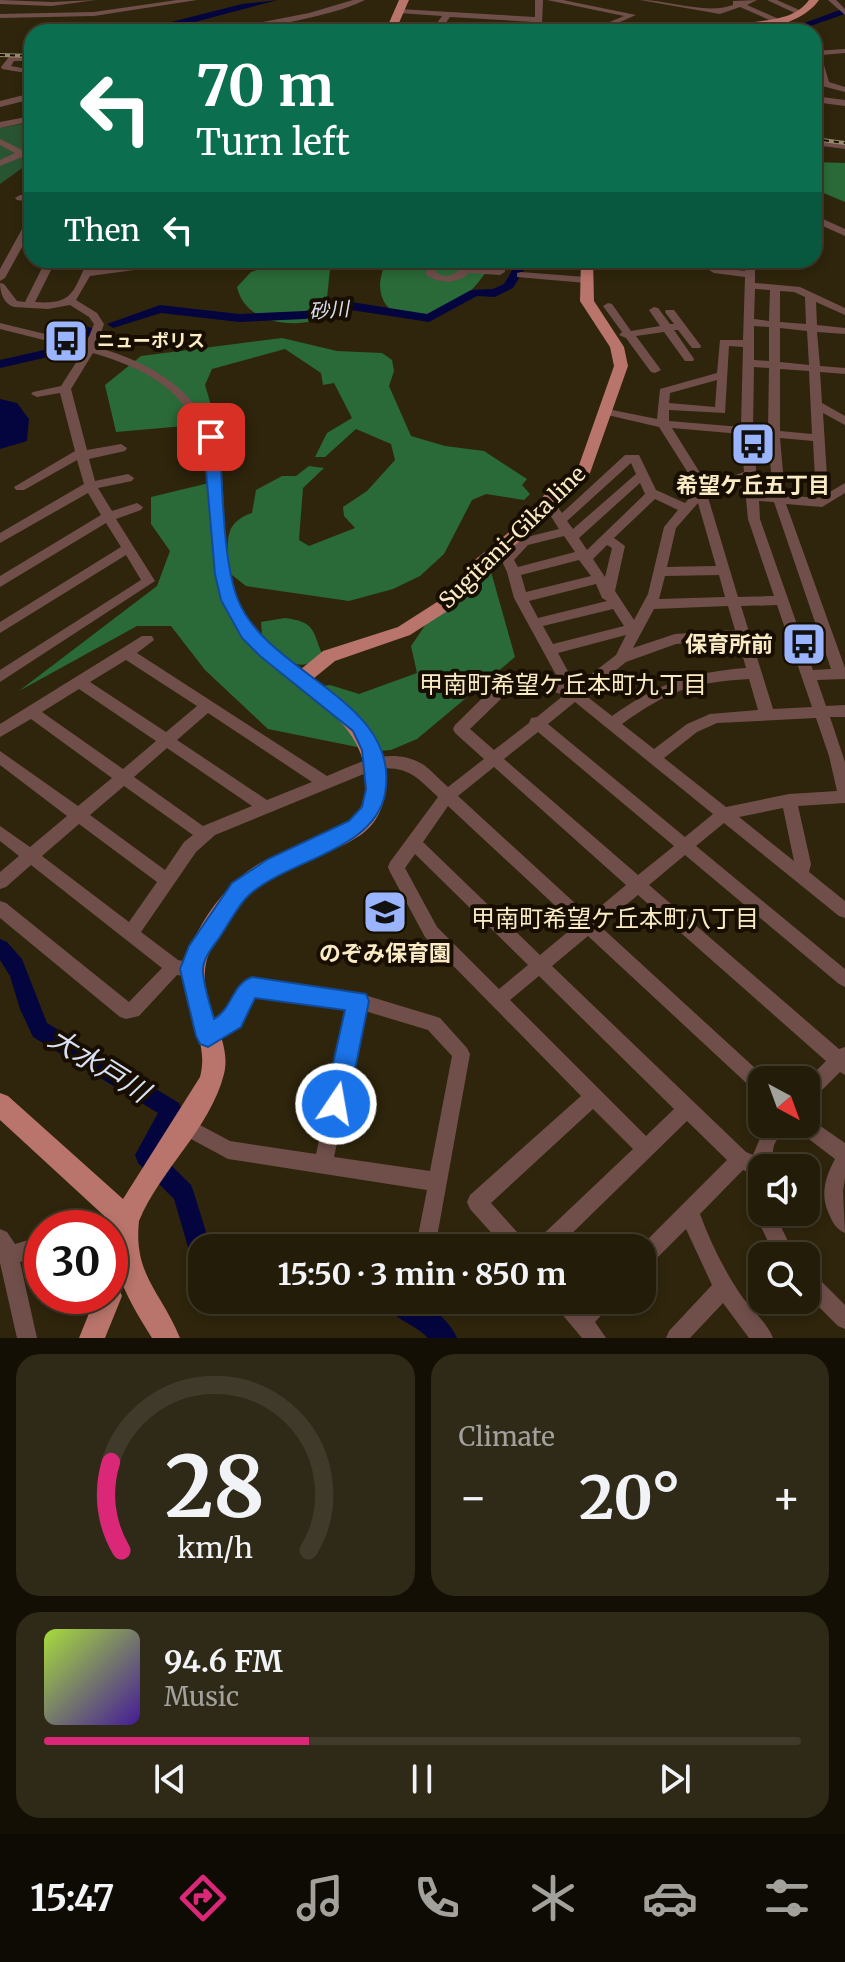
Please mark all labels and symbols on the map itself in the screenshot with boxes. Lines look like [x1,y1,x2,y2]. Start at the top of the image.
water label: 砂川 [308,295,352,323]
bus stop icon: ニューポリス [42,317,90,365]
place label: ニューポリス [97,329,205,352]
pin [177,403,245,471]
bus stop icon: 希望ケ丘五丁目 [729,420,777,468]
street label: Sugitani-Gika line [433,460,591,614]
place label: 希望ケ丘五丁目 [676,471,830,499]
bus stop icon: 保育所前 [780,620,828,668]
place label: 保育所前 [685,630,773,658]
district label: 甲南町希望ケ丘本町九丁目 [419,669,707,700]
school or university icon: のぞみ保育園 [361,888,409,936]
district label: 甲南町希望ケ丘本町八丁目 [471,903,759,934]
place label: のぞみ保育園 [319,939,451,967]
water label: 大水戸川 [42,1020,159,1112]
position arrow [294,1062,378,1146]
north arrow [748,1066,820,1138]
speed limit sign: 30 [24,1210,128,1314]

